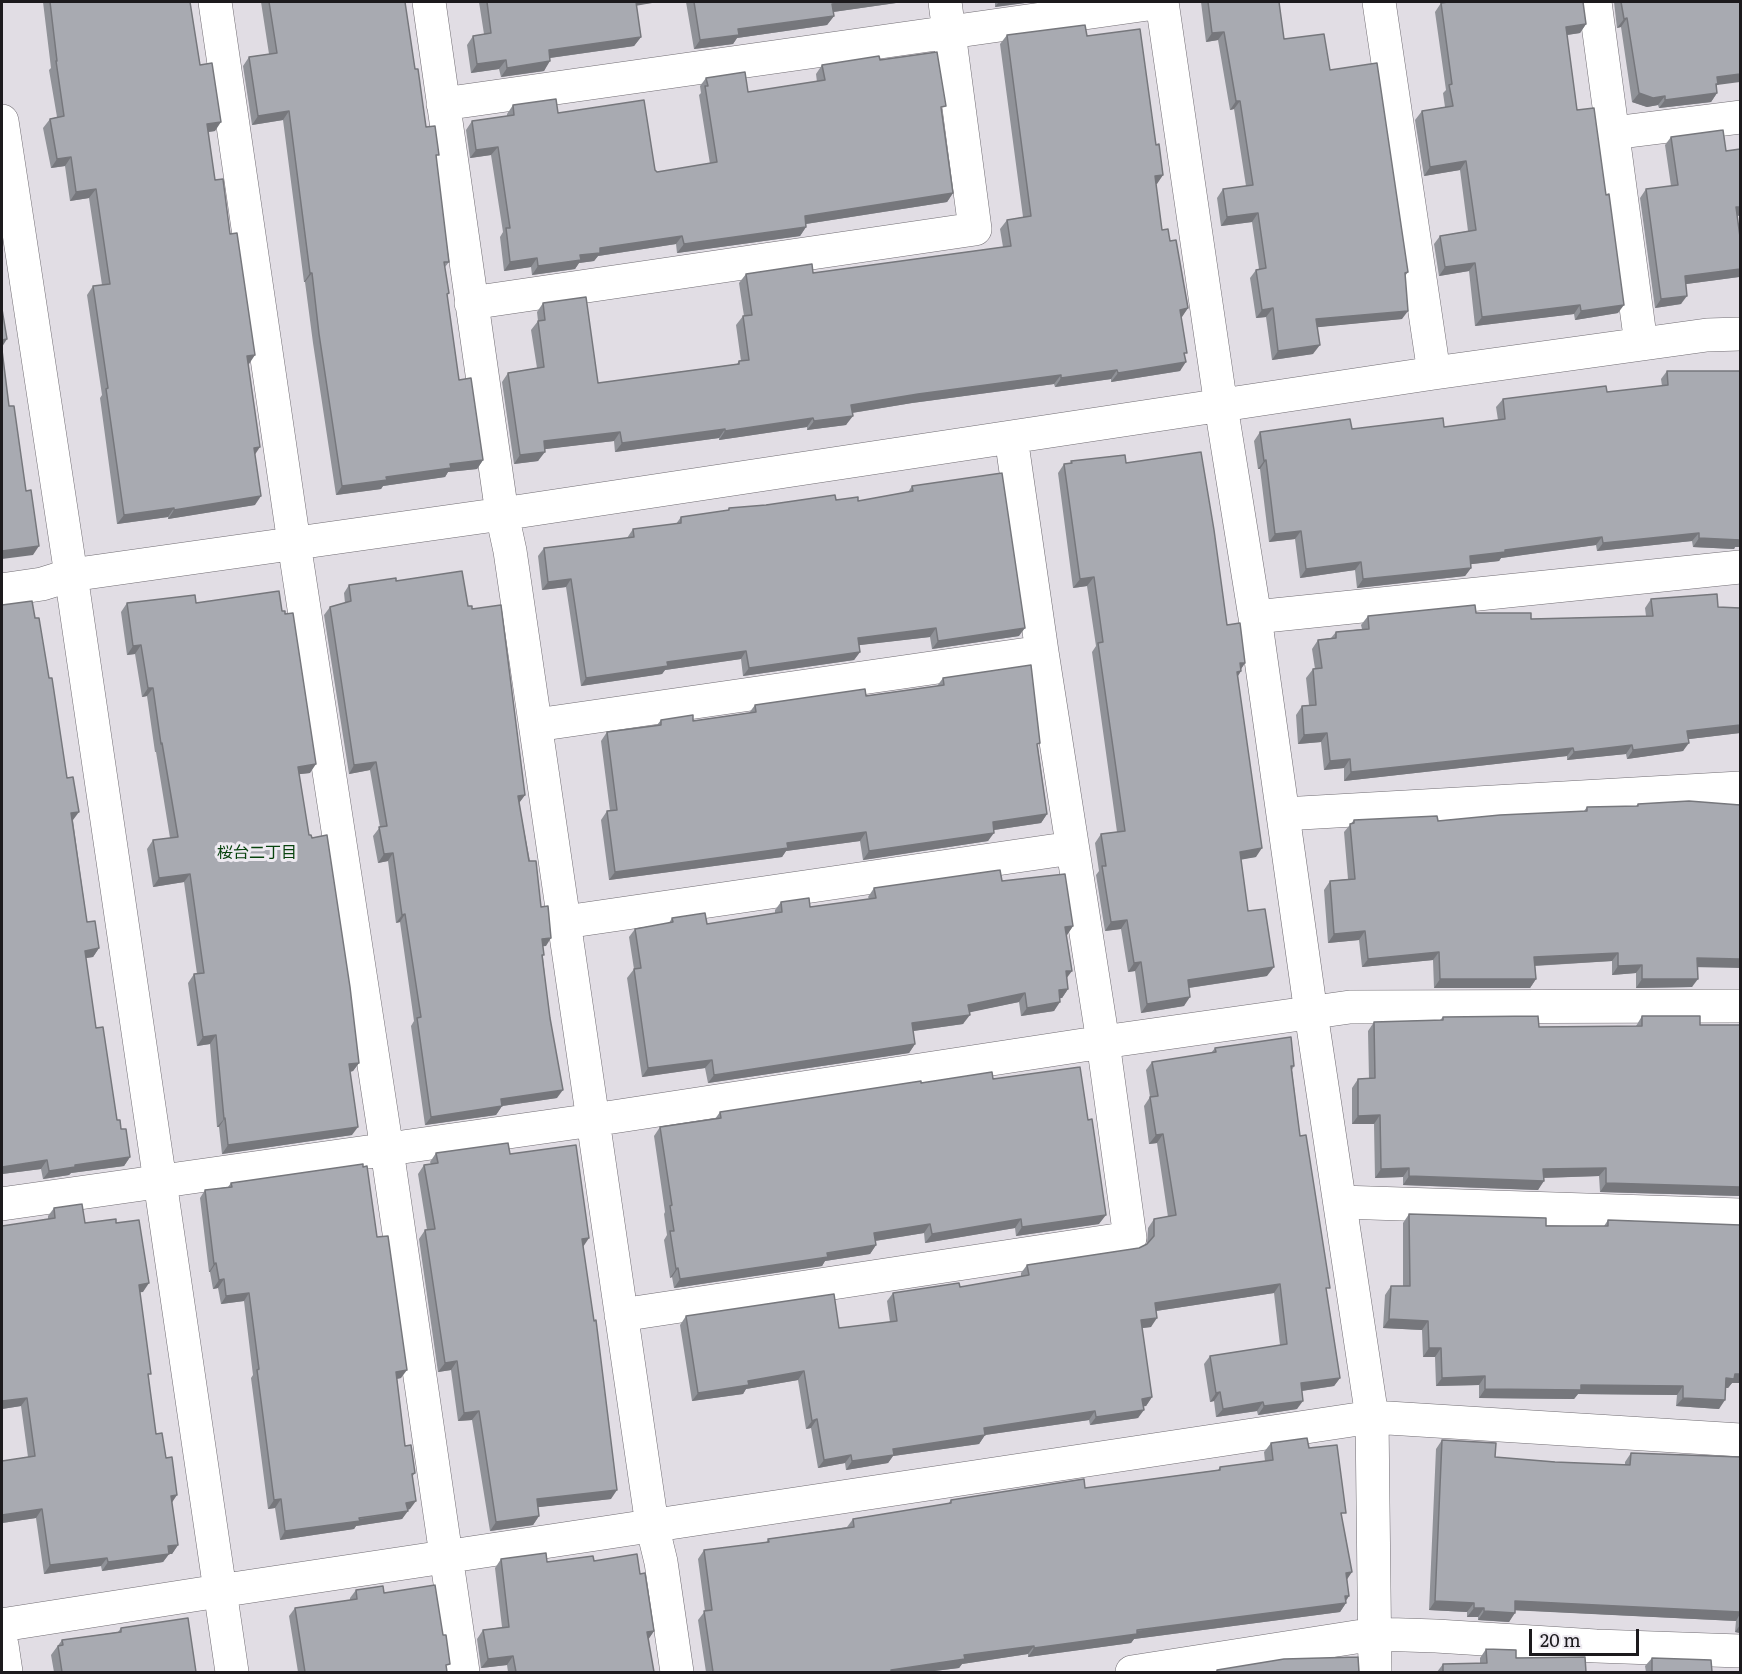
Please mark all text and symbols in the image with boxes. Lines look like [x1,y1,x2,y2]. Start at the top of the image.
district label: 桜台二丁目 [217,843,297,863]
scale bar [1532,1617,1642,1655]
text: 20 m [1540,1626,1581,1653]

